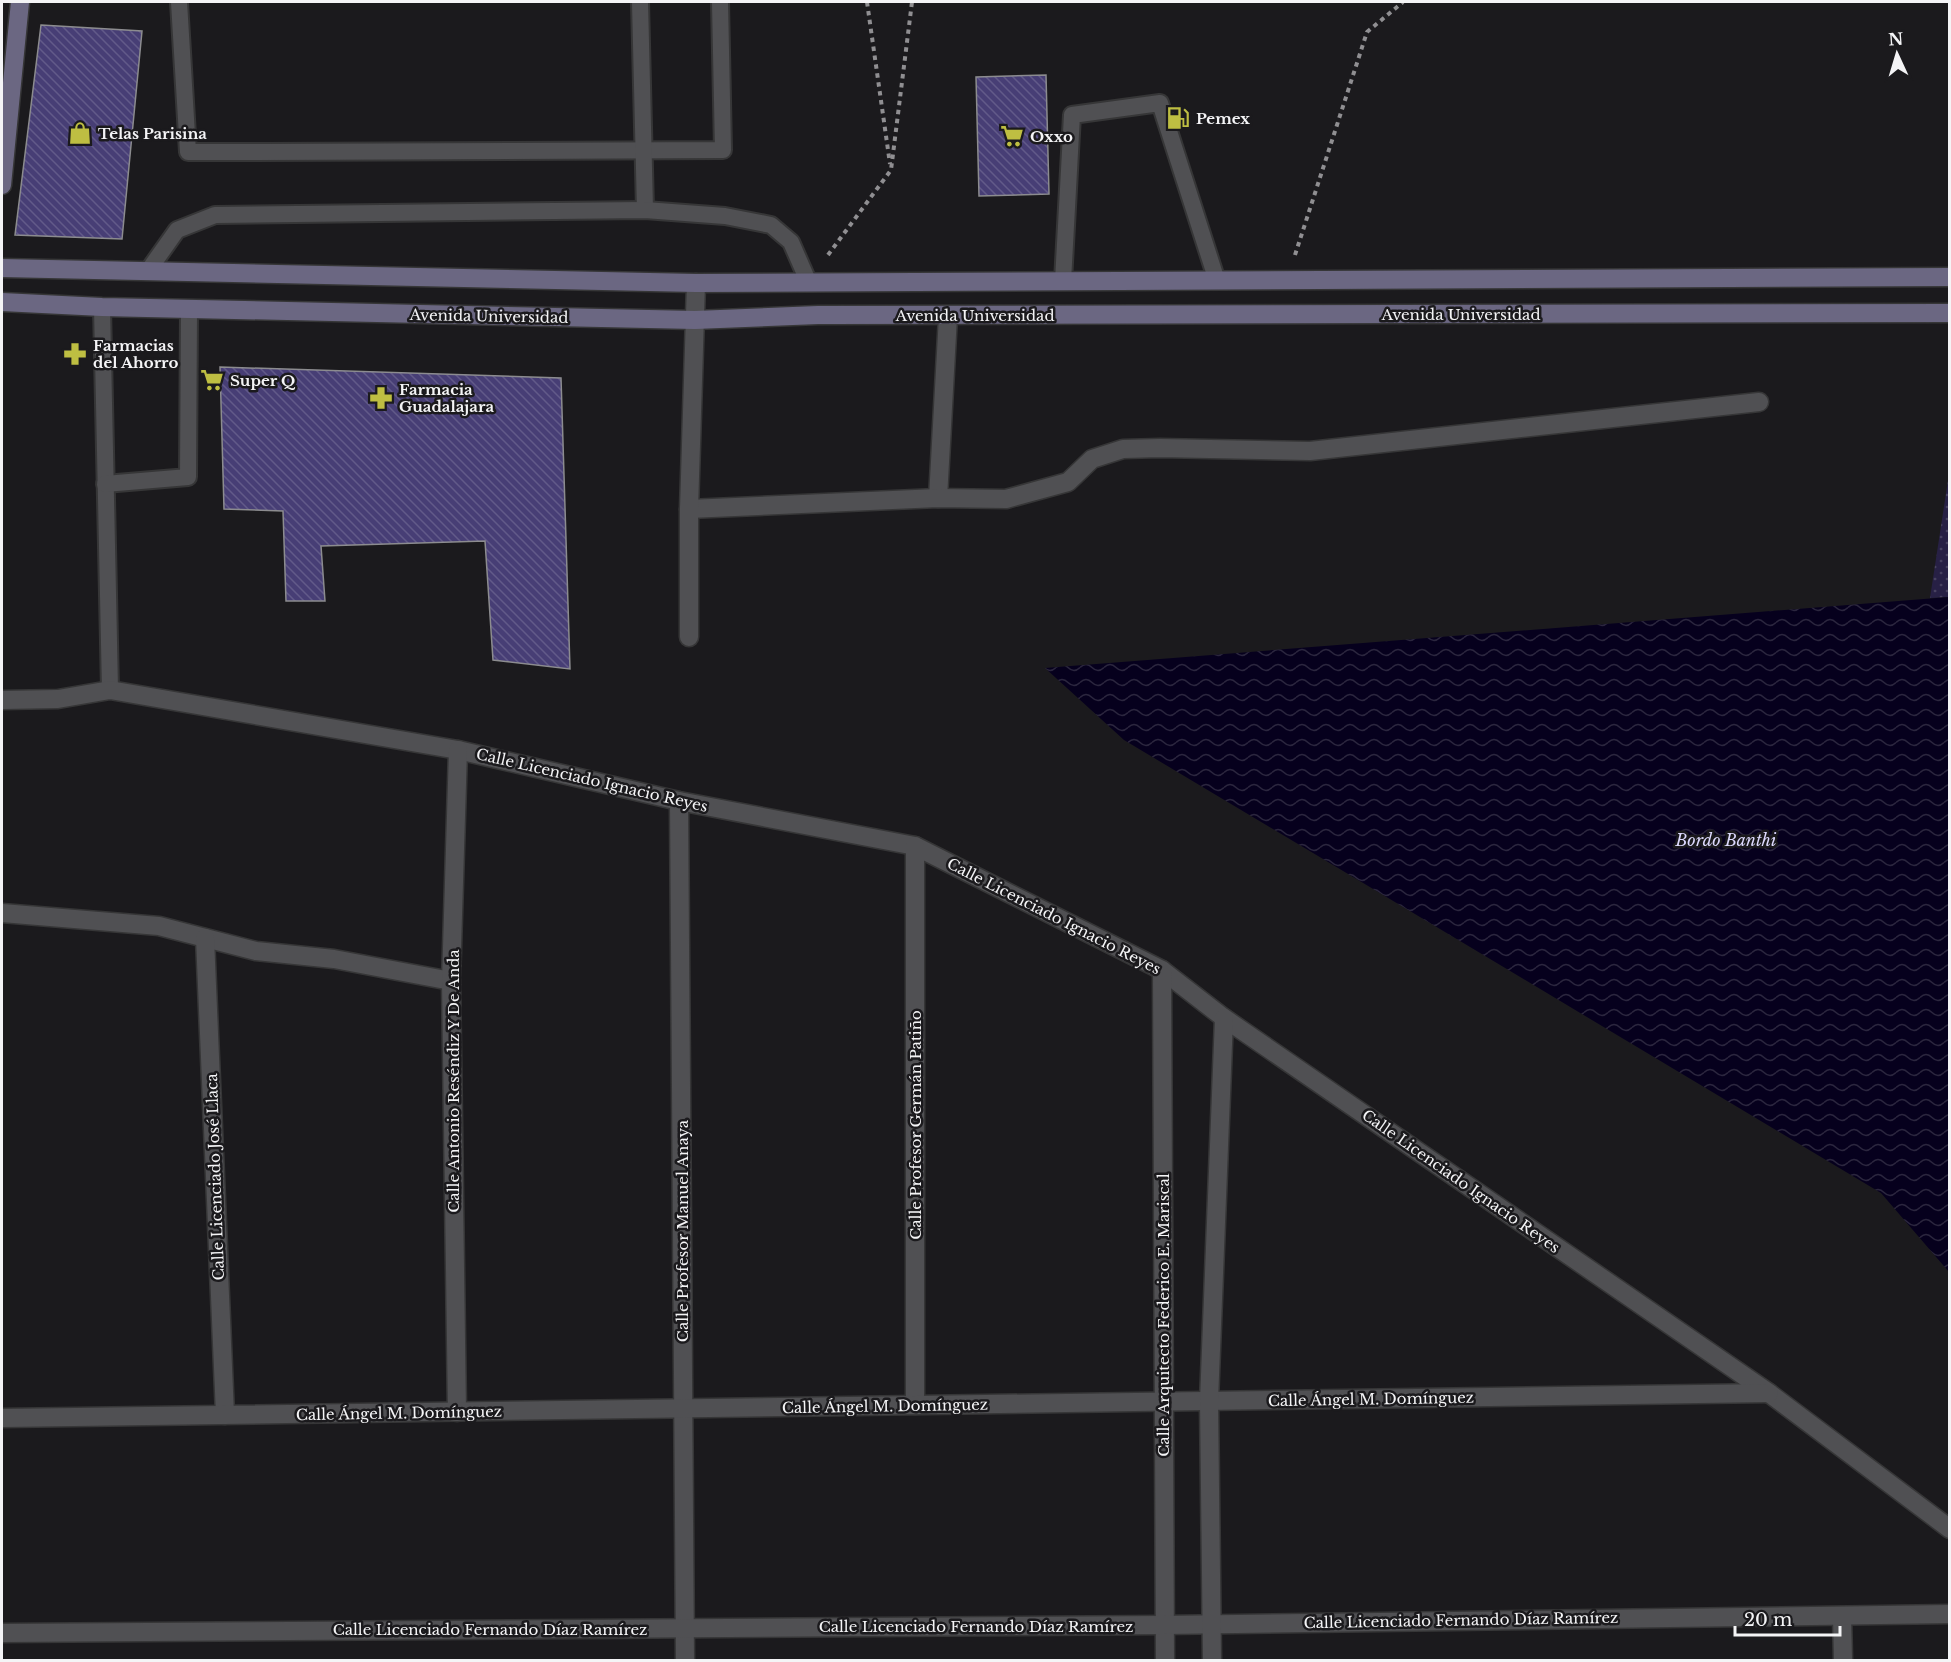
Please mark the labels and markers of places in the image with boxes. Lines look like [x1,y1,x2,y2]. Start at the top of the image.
fuel station icon: Pemex [1165,105,1191,131]
place label: Pemex [1196,109,1250,128]
shop icon: Telas Parisina [67,120,93,146]
supermarket icon: Oxxo [999,123,1025,149]
place label: Telas Parisina [98,124,207,143]
place label: Oxxo [1030,127,1073,146]
place label: Farmacias del Ahorro [93,336,179,372]
pharmacy icon: Farmacias del Ahorro [62,341,88,367]
supermarket icon: Super Q [199,367,225,393]
place label: Super Q [230,371,296,390]
place label: Farmacia Guadalajara [399,380,494,416]
pharmacy icon: Farmacia Guadalajara [368,385,394,411]

